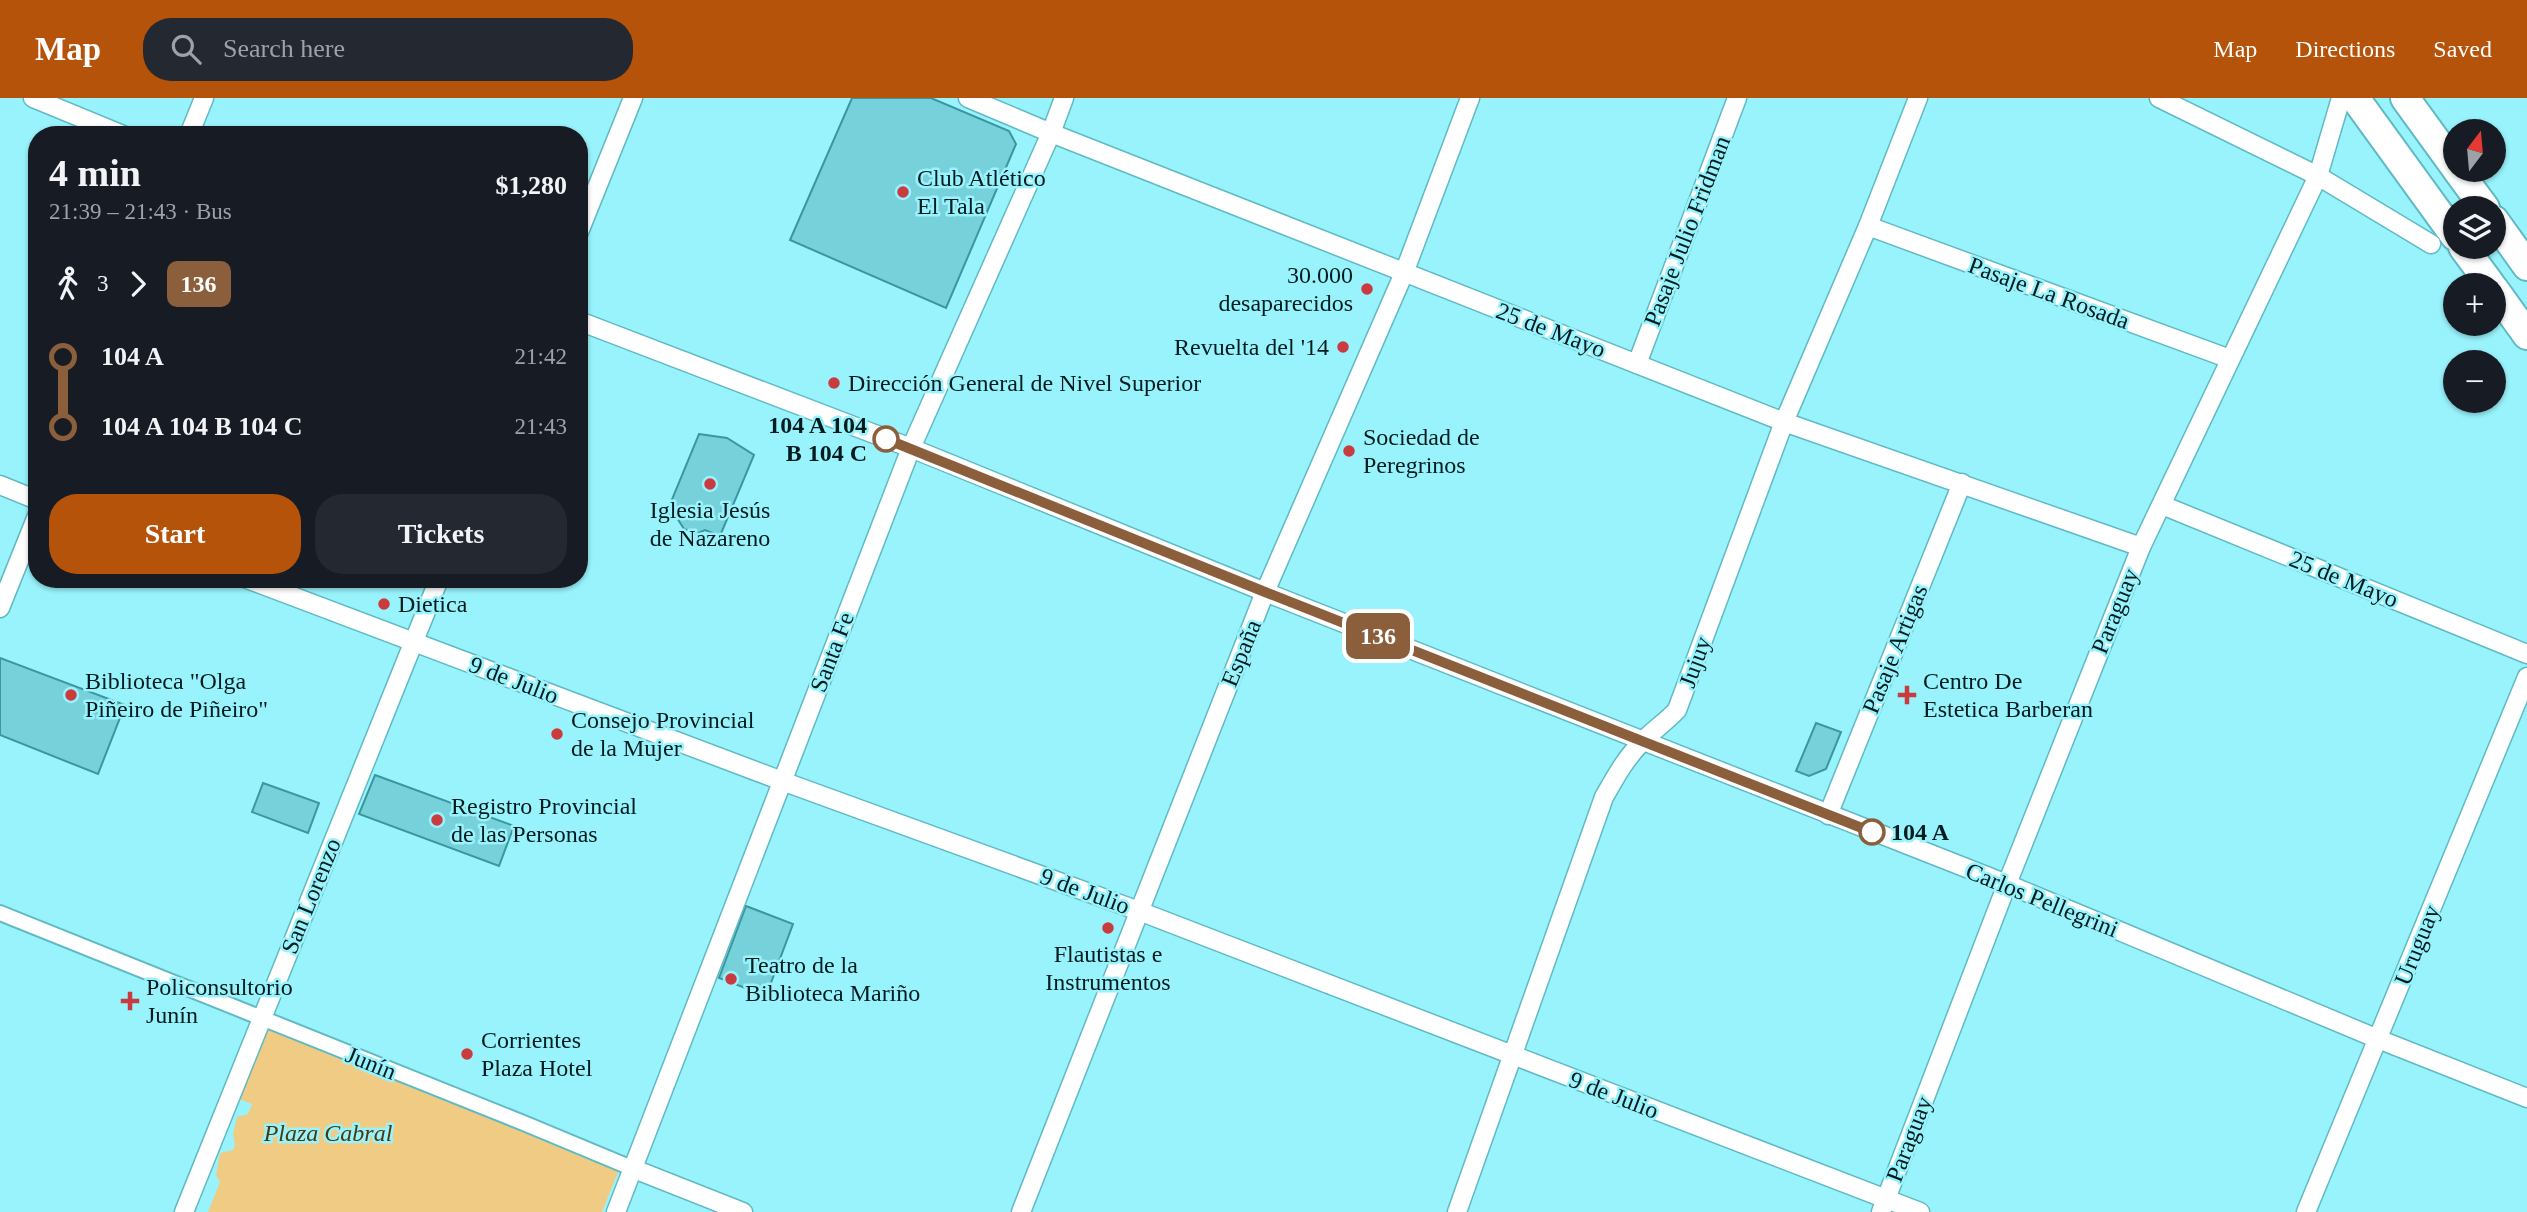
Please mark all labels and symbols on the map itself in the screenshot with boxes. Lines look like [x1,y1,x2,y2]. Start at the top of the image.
north arrow [2443,119,2506,182]
street label: Pasaje Julio Fridman [1639,132,1735,330]
place label: Club Atlético El Tala [917,165,1046,219]
marker: Club Atlético El Tala [895,184,911,200]
street label: Pasaje La Rosada [1965,252,2133,334]
place label: 30.000 desaparecidos [1218,262,1353,316]
marker: 30.000 desaparecidos [1359,281,1375,297]
street label: 25 de Mayo [1493,297,1609,363]
place label: Revuelta del '14 [1174,334,1329,360]
marker: Revuelta del '14 [1335,339,1351,355]
place label: Dirección General de Nivel Superior [848,370,1201,396]
marker: Dirección General de Nivel Superior [826,375,842,391]
place label: 104 A 104 B 104 C [768,412,867,466]
place label: Sociedad de Peregrinos [1363,424,1480,478]
marker: 104 A 104 B 104 C [873,426,899,452]
marker: Sociedad de Peregrinos [1341,443,1357,459]
marker: Iglesia Jesús de Nazareno [702,476,718,492]
place label: Iglesia Jesús de Nazareno [650,497,770,551]
street label: 25 de Mayo [2286,545,2402,613]
street label: Paraguay [2086,565,2144,657]
street label: Pasaje Artigas [1857,581,1933,717]
place label: Dietica [398,591,468,617]
marker: Dietica [376,596,392,612]
street label: Santa Fe [805,608,859,696]
line badge: 136 [1338,613,1418,659]
street label: España [1216,616,1266,690]
street label: Jujuy [1674,633,1716,691]
street label: 9 de Julio [466,651,562,709]
place label: Biblioteca "Olga Piñeiro de Piñeiro" [85,668,268,722]
place label: Centro De Estetica Barberan [1923,668,2093,722]
marker: Centro De Estetica Barberan [1897,685,1917,705]
marker: Biblioteca "Olga Piñeiro de Piñeiro" [63,687,79,703]
place label: Consejo Provincial de la Mujer [571,707,755,761]
marker: Consejo Provincial de la Mujer [549,726,565,742]
place label: Registro Provincial de las Personas [451,793,637,847]
marker: Registro Provincial de las Personas [429,812,445,828]
marker: 104 A [1859,819,1885,845]
place label: 104 A [1891,819,1950,845]
street label: San Lorenzo [276,835,346,957]
street label: Carlos Pellegrini [1962,858,2122,943]
street label: 9 de Julio [1037,863,1133,919]
street label: Uruguay [2389,901,2445,989]
marker: Flautistas e Instrumentos [1100,920,1116,936]
place label: Flautistas e Instrumentos [1045,941,1171,995]
place label: Teatro de la Biblioteca Mariño [745,952,920,1006]
marker: Teatro de la Biblioteca Mariño [723,971,739,987]
place label: Policonsultorio Junín [146,974,293,1028]
marker: Policonsultorio Junín [120,991,140,1011]
place label: Corrientes Plaza Hotel [481,1027,593,1081]
street label: Junín [342,1041,400,1085]
marker: Corrientes Plaza Hotel [459,1046,475,1062]
street label: 9 de Julio [1566,1066,1662,1124]
street label: Paraguay [1881,1093,1937,1185]
park label: Plaza Cabral [263,1120,393,1146]

